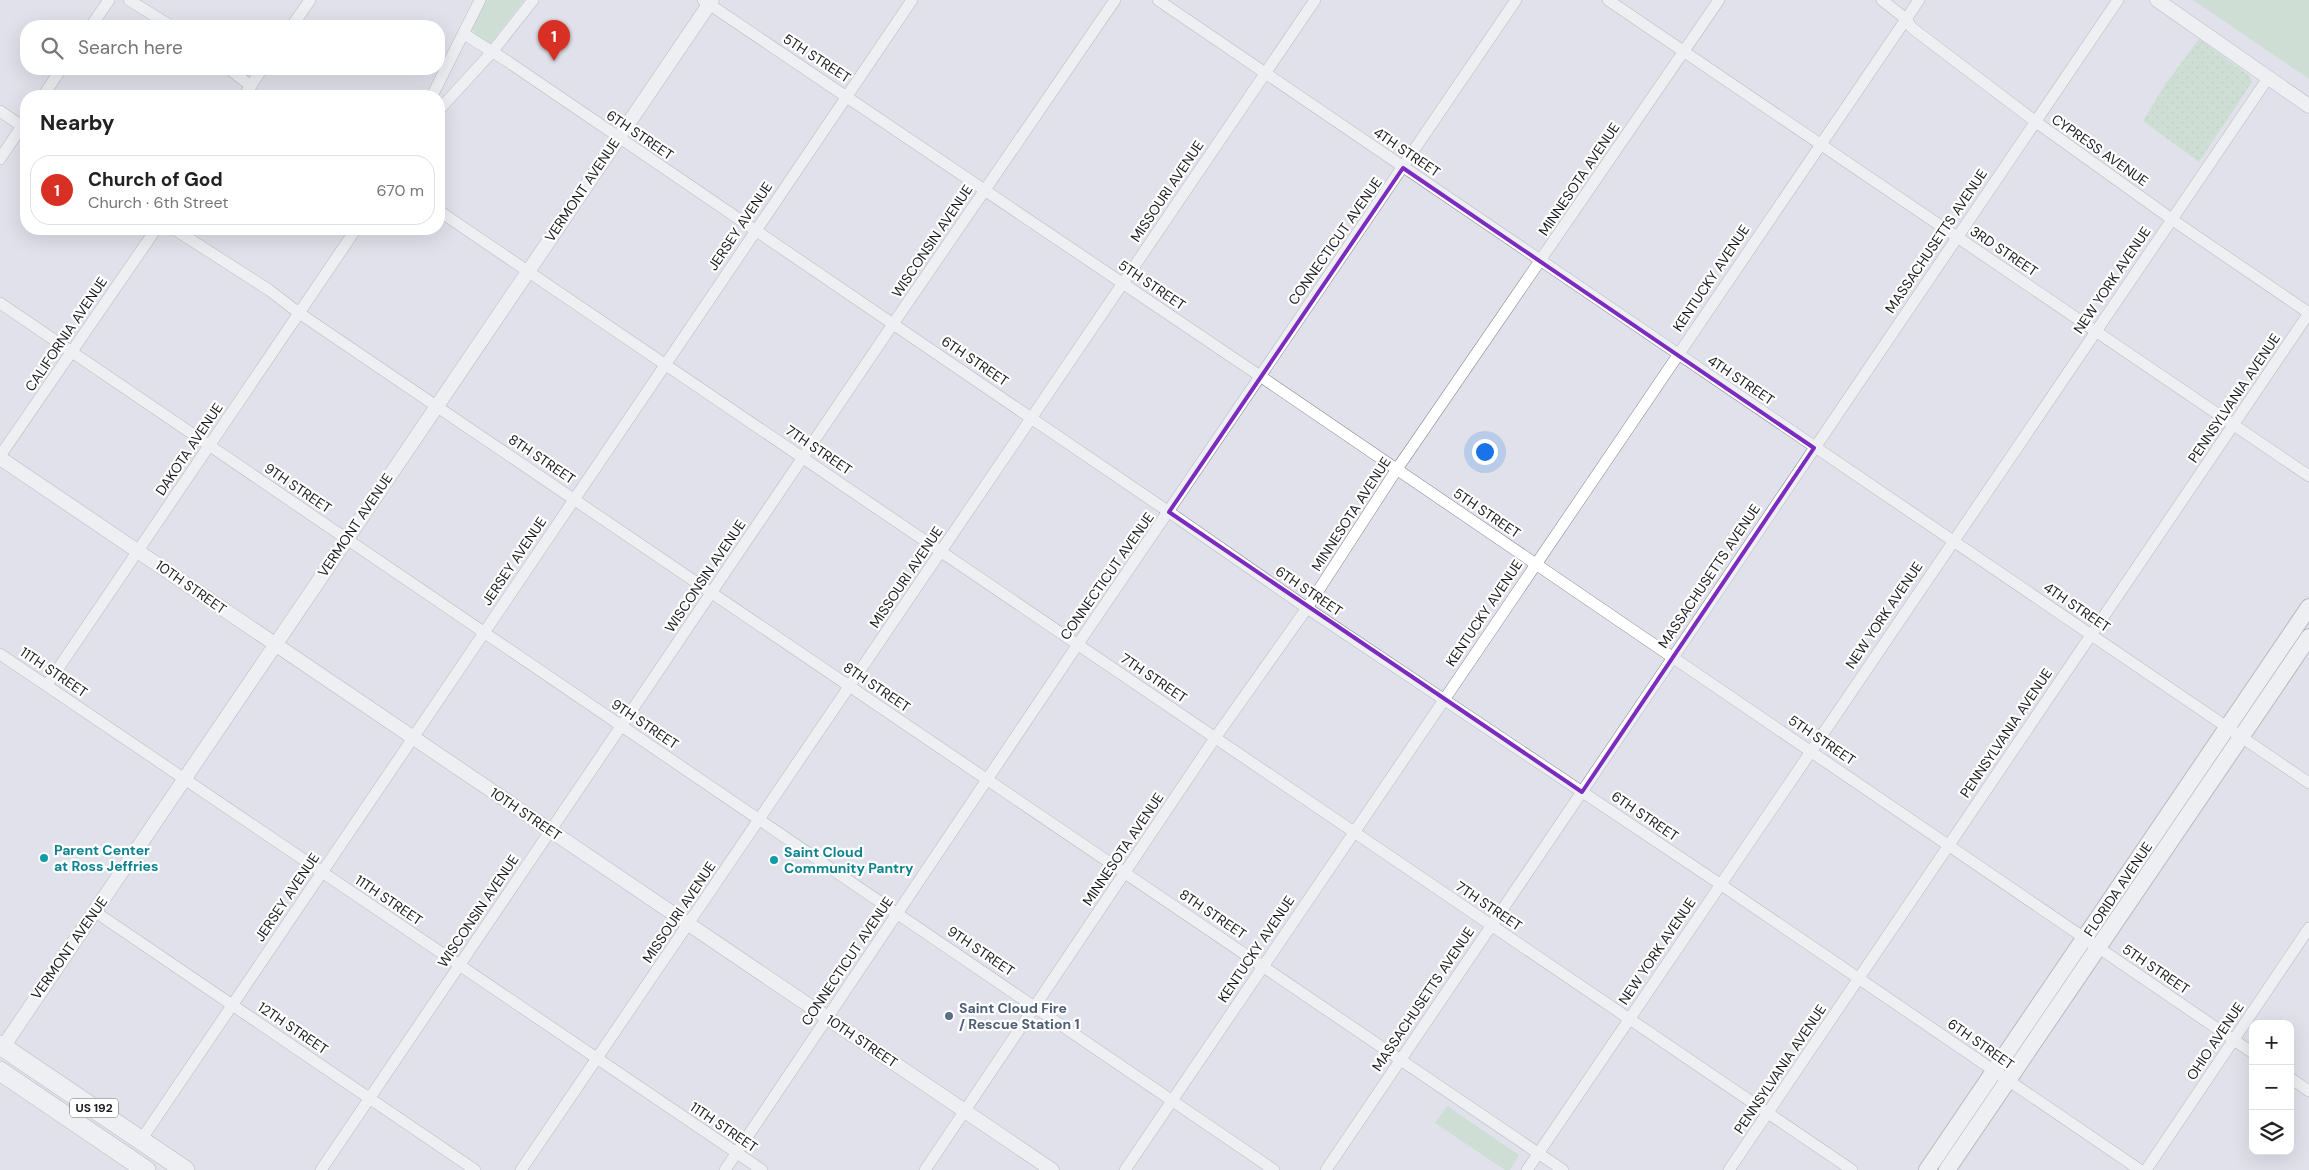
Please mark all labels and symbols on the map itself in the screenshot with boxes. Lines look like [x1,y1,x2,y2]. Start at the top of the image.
pin: 1 [538,20,570,61]
street label: 5TH STREET [780,29,854,87]
street label: 6TH STREET [603,106,677,164]
street label: CYPRESS AVENUE [2048,110,2152,190]
street label: MINNESOTA AVENUE [1534,119,1624,239]
street label: 4TH STREET [1370,123,1444,181]
street label: VERMONT AVENUE [541,135,623,245]
street label: MISSOURI AVENUE [1126,137,1208,245]
street label: MASSACHUSETTS AVENUE [1881,165,1991,317]
street label: CONNECTICUT AVENUE [1284,174,1386,308]
street label: JERSEY AVENUE [704,178,776,274]
street label: WISCONSIN AVENUE [888,181,976,301]
street label: KENTUCKY AVENUE [1669,221,1753,335]
street label: 3RD STREET [1967,222,2041,280]
street label: NEW YORK AVENUE [2069,223,2155,337]
street label: 5TH STREET [1115,256,1189,314]
street label: CALIFORNIA AVENUE [21,273,111,395]
street label: PENNSYLVANIA AVENUE [2184,330,2284,466]
street label: 6TH STREET [938,332,1012,390]
street label: 4TH STREET [1704,351,1778,409]
street label: DAKOTA AVENUE [151,399,227,499]
street label: 7TH STREET [782,421,856,479]
street label: 8TH STREET [505,430,579,488]
your location [1472,439,1498,465]
street label: MINNESOTA AVENUE [1307,453,1395,574]
street label: 9TH STREET [261,459,335,517]
street label: VERMONT AVENUE [314,470,396,580]
street label: 5TH STREET [1450,484,1524,542]
street label: MASSACHUSETTS AVENUE [1654,500,1764,652]
street label: CONNECTICUT AVENUE [1056,509,1158,643]
street label: JERSEY AVENUE [478,513,550,609]
street label: WISCONSIN AVENUE [661,516,749,636]
street label: MISSOURI AVENUE [865,523,947,631]
street label: 10TH STREET [152,556,230,618]
street label: KENTUCKY AVENUE [1442,556,1526,670]
street label: NEW YORK AVENUE [1841,558,1927,672]
street label: 6TH STREET [1272,562,1346,620]
street label: 4TH STREET [2040,578,2114,636]
street label: 11TH STREET [17,643,91,701]
street label: 7TH STREET [1117,649,1191,707]
street label: 8TH STREET [840,658,914,716]
street label: PENNSYLVANIA AVENUE [1956,665,2056,801]
street label: 9TH STREET [608,695,682,753]
street label: 5TH STREET [1785,711,1859,769]
street label: 10TH STREET [487,784,565,845]
street label: 6TH STREET [1608,787,1682,845]
street label: MINNESOTA AVENUE [1078,789,1168,909]
street label: FLORIDA AVENUE [2080,838,2156,940]
place label: Parent Center at Ross Jeffries [54,841,158,875]
place label: Saint Cloud Community Pantry [784,843,914,877]
street label: JERSEY AVENUE [251,849,323,945]
street label: WISCONSIN AVENUE [434,851,522,971]
marker: Parent Center at Ross Jeffries [38,852,50,864]
marker: Saint Cloud Community Pantry [768,854,780,866]
street label: MISSOURI AVENUE [638,858,720,966]
street label: 11TH STREET [352,871,426,929]
street label: 7TH STREET [1452,877,1526,935]
street label: 8TH STREET [1176,885,1250,943]
street label: KENTUCKY AVENUE [1214,892,1298,1006]
street label: VERMONT AVENUE [27,893,111,1003]
street label: CONNECTICUT AVENUE [797,893,897,1029]
street label: NEW YORK AVENUE [1614,894,1700,1008]
street label: 9TH STREET [944,922,1018,980]
street label: MASSACHUSETTS AVENUE [1368,923,1478,1075]
street label: 5TH STREET [2119,940,2193,998]
street label: 12TH STREET [254,998,332,1058]
place label: Saint Cloud Fire / Rescue Station 1 [959,999,1080,1033]
street label: OHIO AVENUE [2182,999,2248,1083]
street label: PENNSYLVANIA AVENUE [1730,1001,1830,1137]
marker: Saint Cloud Fire / Rescue Station 1 [943,1010,955,1022]
street label: 10TH STREET [823,1011,901,1072]
street label: 6TH STREET [1944,1015,2018,1074]
road number: US 192 [70,1098,118,1118]
street label: 11TH STREET [687,1098,761,1156]

